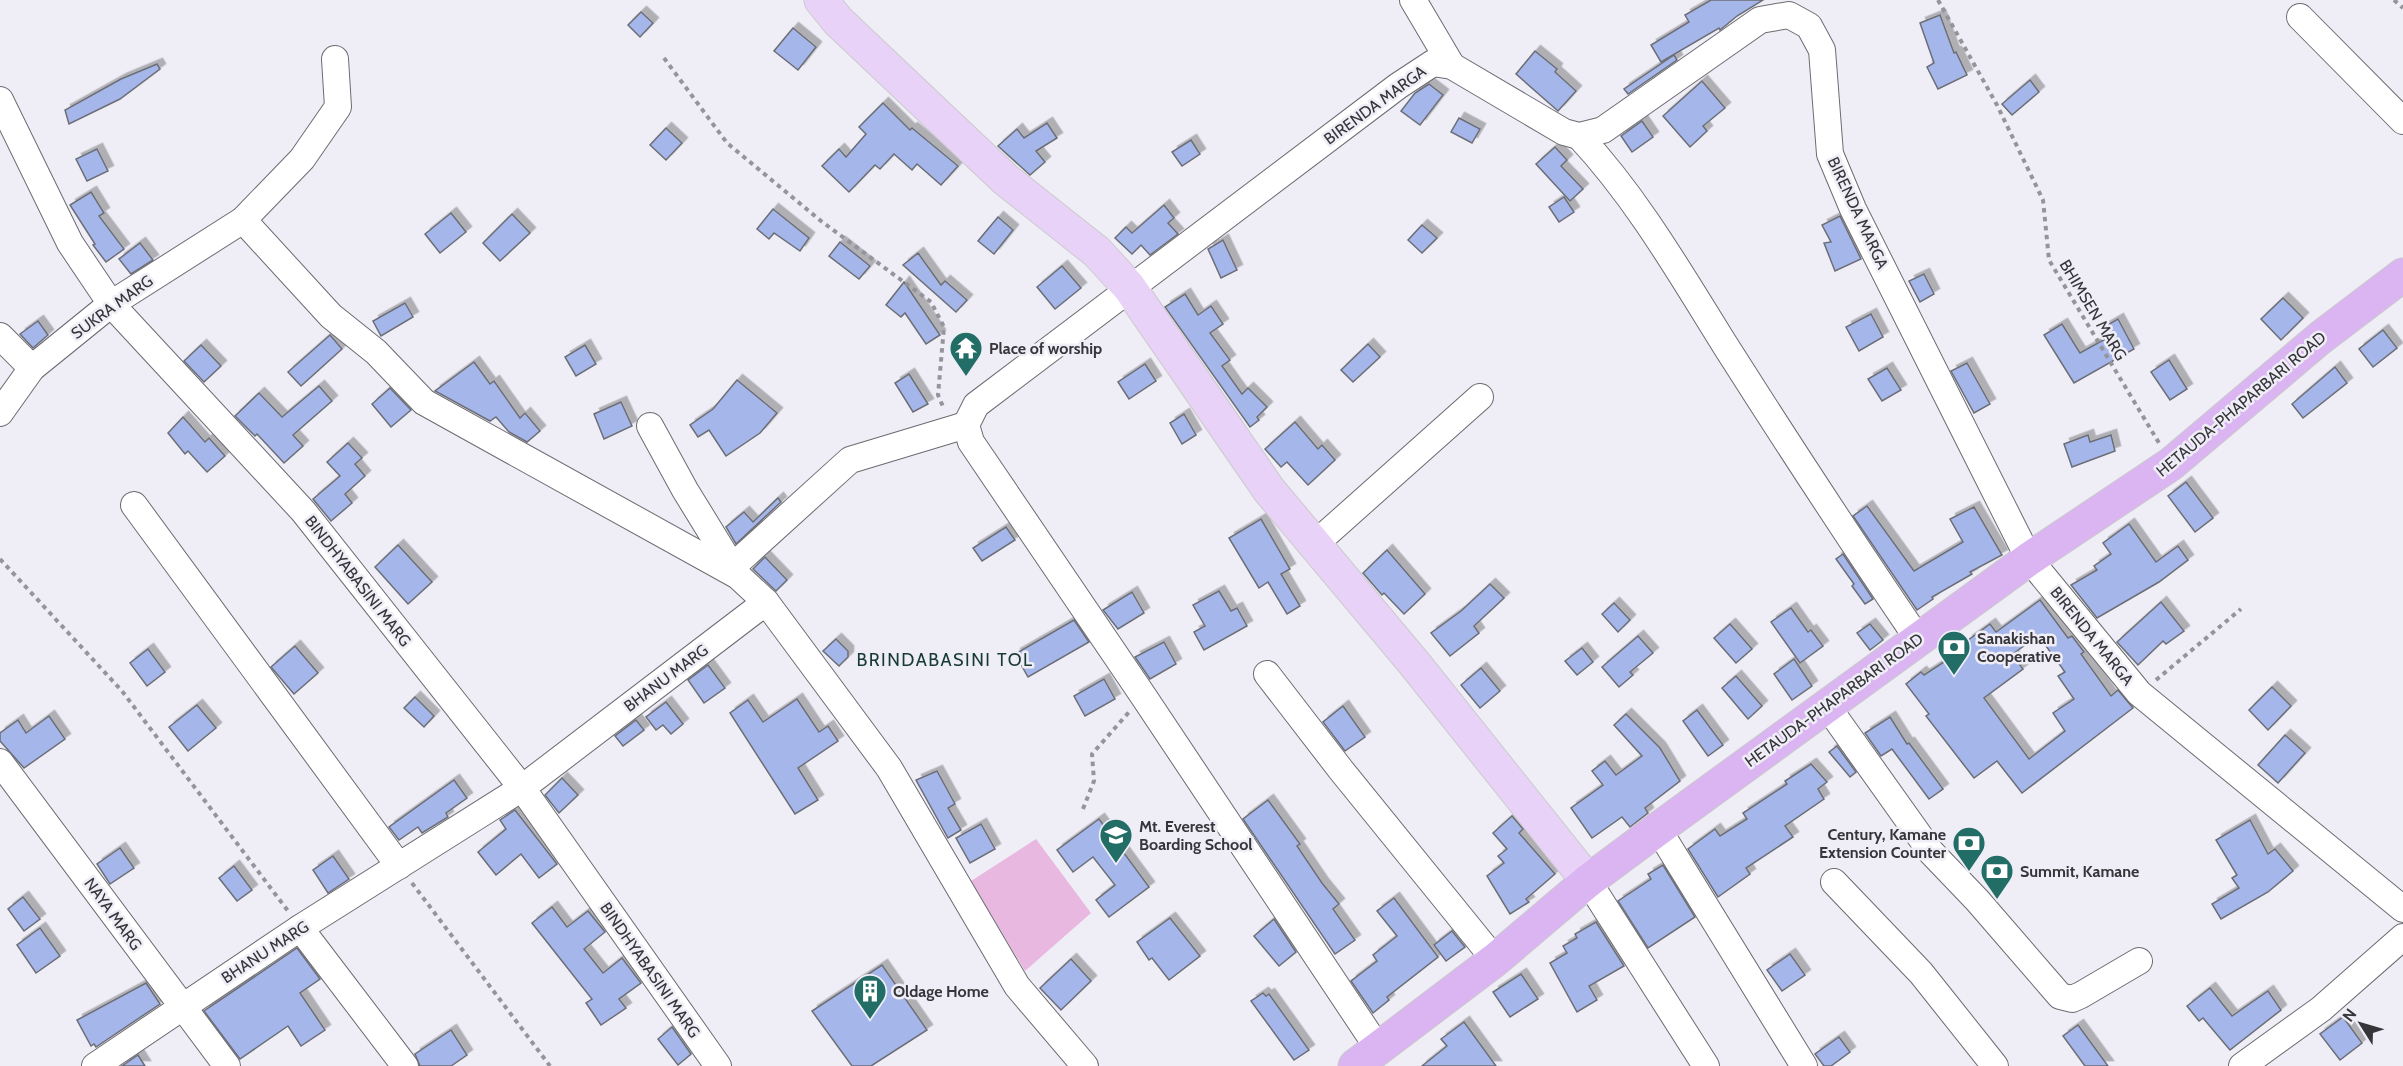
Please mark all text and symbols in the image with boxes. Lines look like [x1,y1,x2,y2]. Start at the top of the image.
street label: BIRENDA MARGA [1320,62,1430,148]
street label: BIRENDA MARGA [1824,154,1892,272]
street label: BHIMSEN MARG [2055,256,2131,364]
street label: SUKRA MARG [67,271,157,343]
street label: HETAUDA-PHAPARBARI ROAD [2152,327,2330,481]
temple icon: Place of worship [948,330,984,377]
place label: Place of worship [989,339,1102,358]
street label: BINDHYABASINI MARG [301,512,415,650]
street label: BIRENDA MARGA [2046,583,2138,689]
street label: HETAUDA-PHAPARBARI ROAD [1741,629,1927,771]
bank icon: Sanakishan Cooperative [1936,629,1972,676]
place label: Sanakishan Cooperative [1977,629,2061,666]
street label: BHANU MARG [620,640,712,716]
district label: BRINDABASINI TOL [856,649,1034,671]
school or university icon: Mt. Everest Boarding School [1098,817,1134,864]
place label: Mt. Everest Boarding School [1139,817,1253,854]
place label: Century, Kamane Extension Counter [1819,825,1947,862]
bank icon: Century, Kamane Extension Counter [1951,825,1987,872]
bank icon: Summit, Kamane [1979,853,2015,900]
place label: Summit, Kamane [2020,862,2139,881]
street label: NAYA MARG [80,874,146,954]
street label: BINDHYABASINI MARG [596,899,704,1041]
street label: BHANU MARG [218,917,312,987]
building icon: Oldage Home [852,973,888,1020]
place label: Oldage Home [893,982,989,1001]
north arrow [2331,994,2391,1054]
text: N [2338,1005,2360,1026]

